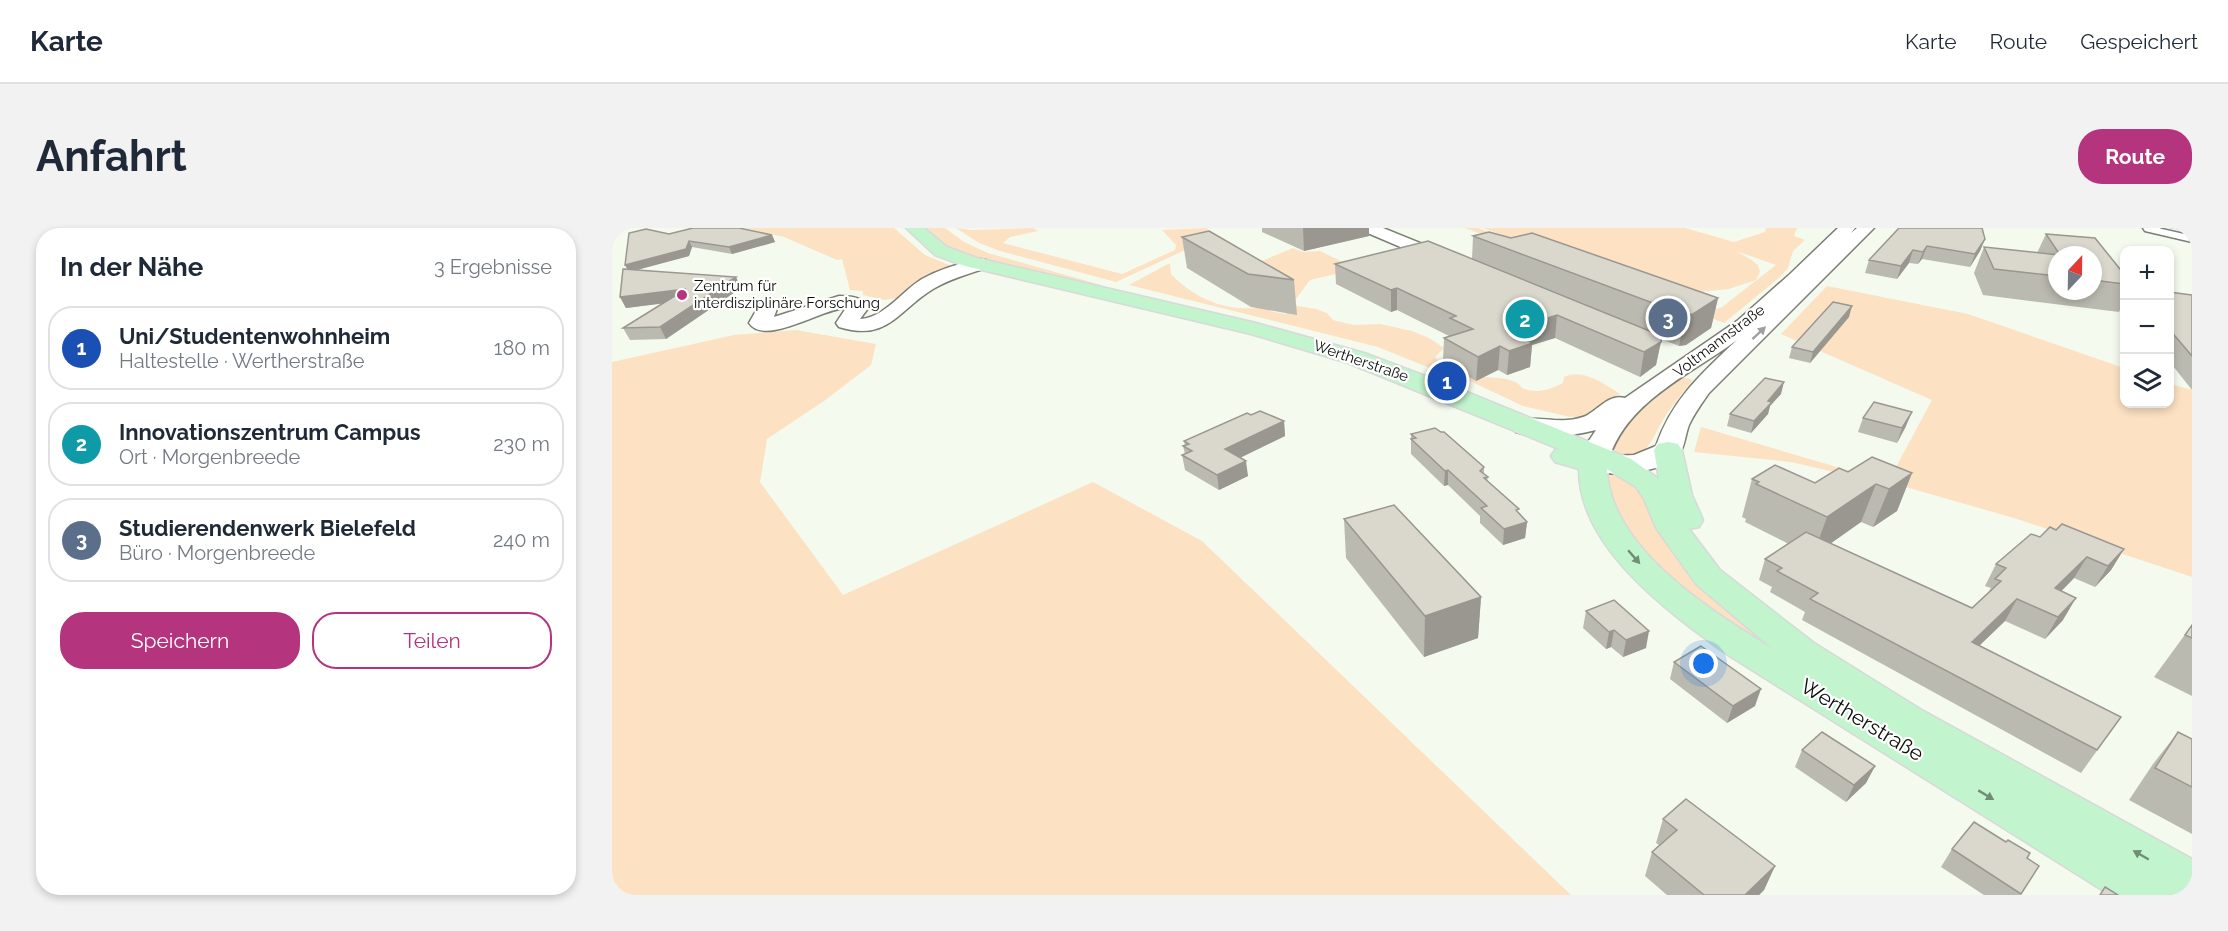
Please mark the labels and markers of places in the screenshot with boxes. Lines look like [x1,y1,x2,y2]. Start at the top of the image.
place label: Zentrum für interdisziplinäre Forschung [694,277,880,312]
marker: Zentrum für interdisziplinäre Forschung [675,288,689,302]
pin: 2 [1506,296,1544,341]
pin: 3 [1648,296,1688,340]
pin: 1 [1428,358,1466,404]

